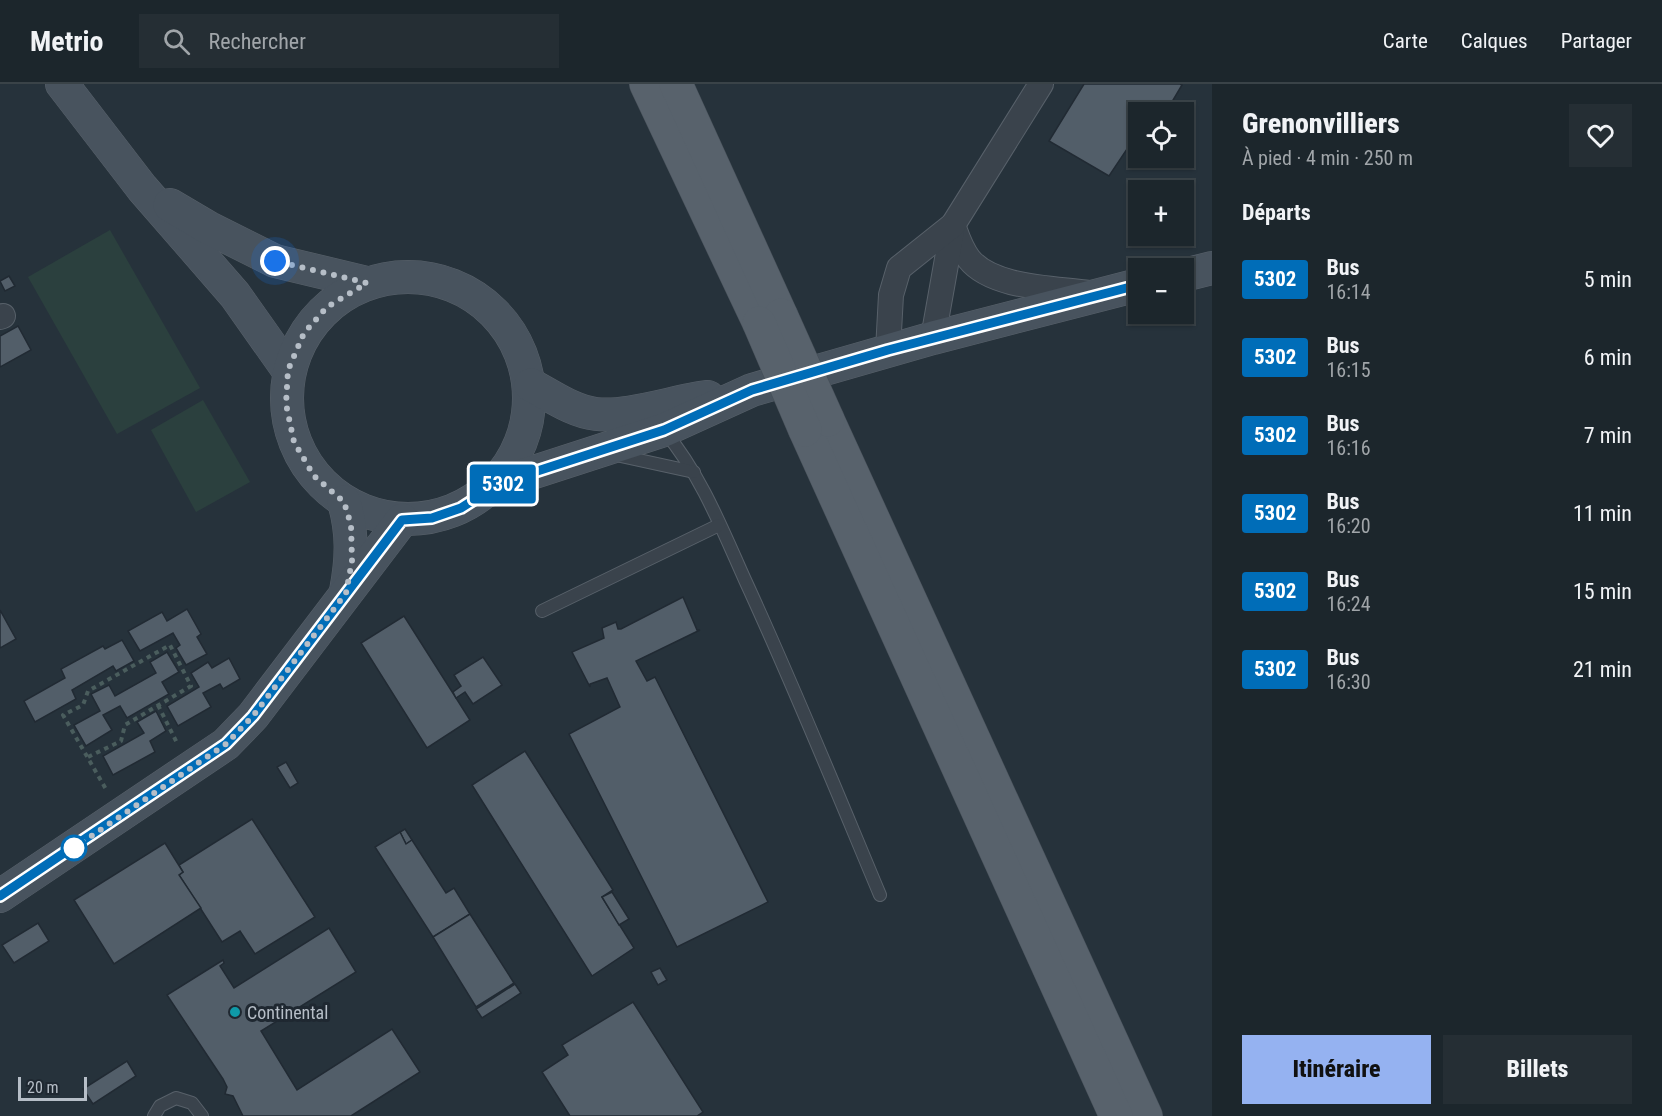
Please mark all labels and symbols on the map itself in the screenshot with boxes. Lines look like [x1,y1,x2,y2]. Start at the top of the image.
your location [260,246,290,276]
line badge: 5302 [461,464,545,504]
unlabelled marker [61,835,87,861]
place label: Continental [247,1002,328,1023]
marker: Continental [228,1005,242,1019]
scale bar [18,1074,87,1102]

